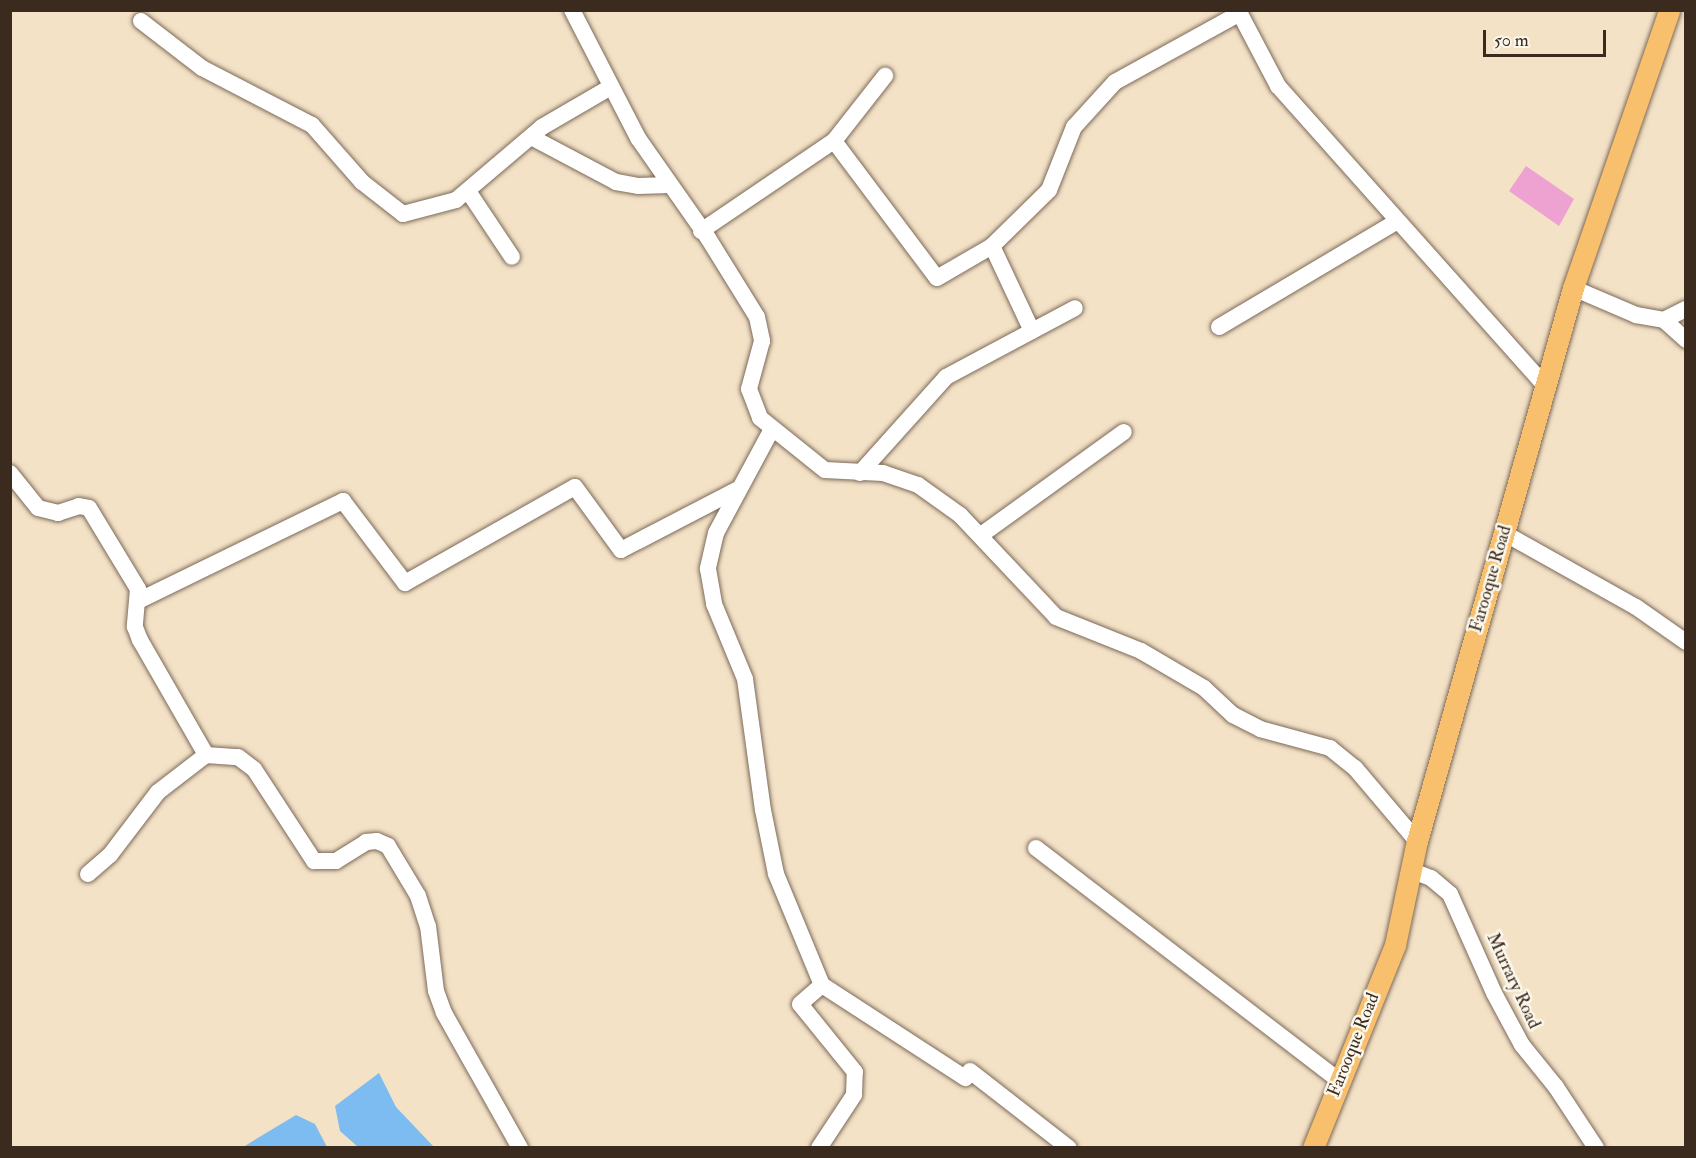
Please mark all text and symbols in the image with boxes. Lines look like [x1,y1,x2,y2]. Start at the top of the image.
scale bar [1486,18,1609,56]
text: 50 m [1494,29,1529,52]
street label: Farooque Road [1465,523,1517,635]
street label: Murrary Road [1481,930,1545,1032]
street label: Farooque Road [1323,990,1385,1100]

